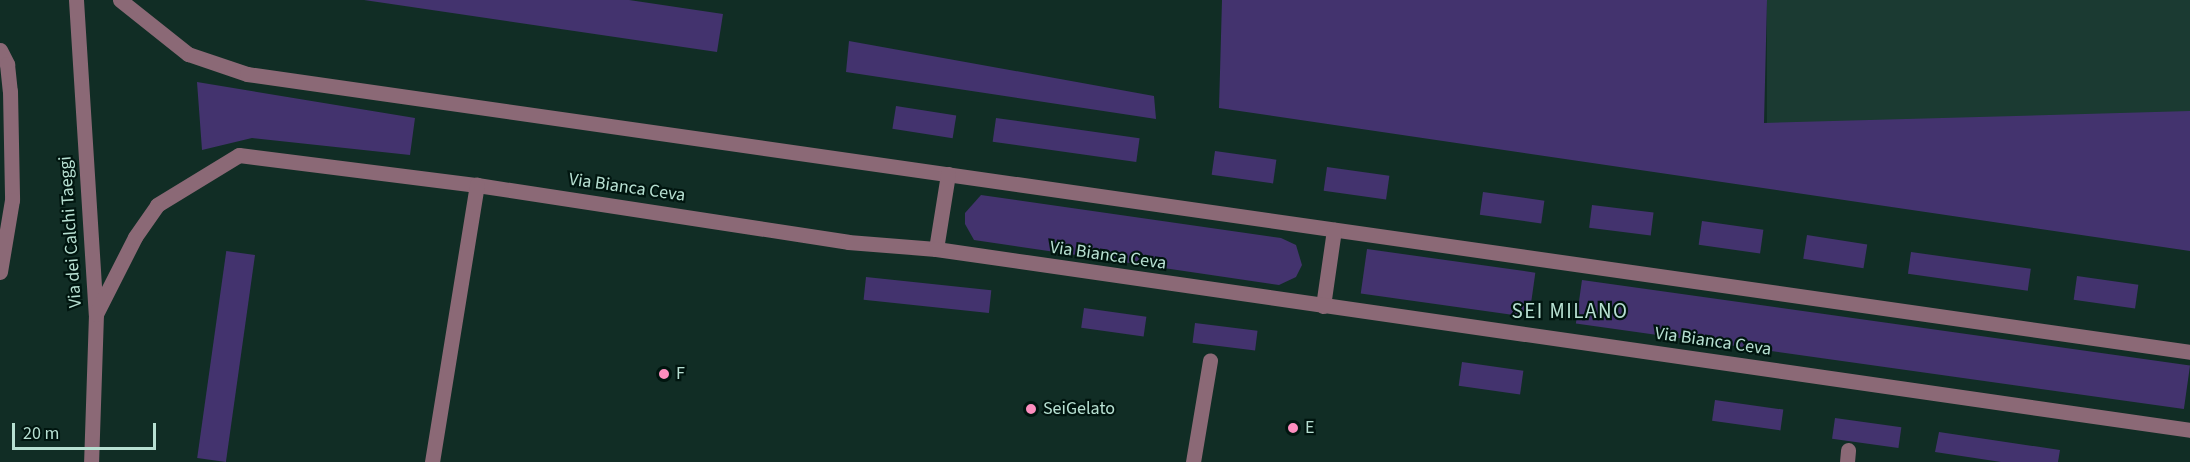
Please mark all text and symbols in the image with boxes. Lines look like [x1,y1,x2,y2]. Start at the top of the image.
street label: Via dei Calchi Taeggi [55,155,87,309]
street label: Via Bianca Ceva [567,169,687,207]
street label: Via Bianca Ceva [1048,237,1168,275]
district label: SEI MILANO [1512,298,1628,324]
street label: Via Bianca Ceva [1653,323,1773,361]
place label: F [676,363,685,385]
marker: F [657,367,671,381]
place label: SeiGelato [1043,398,1115,420]
marker: SeiGelato [1024,402,1038,416]
scale bar [15,411,159,449]
place label: E [1305,417,1314,439]
text: 20 m [23,421,59,446]
marker: E [1286,421,1300,435]

